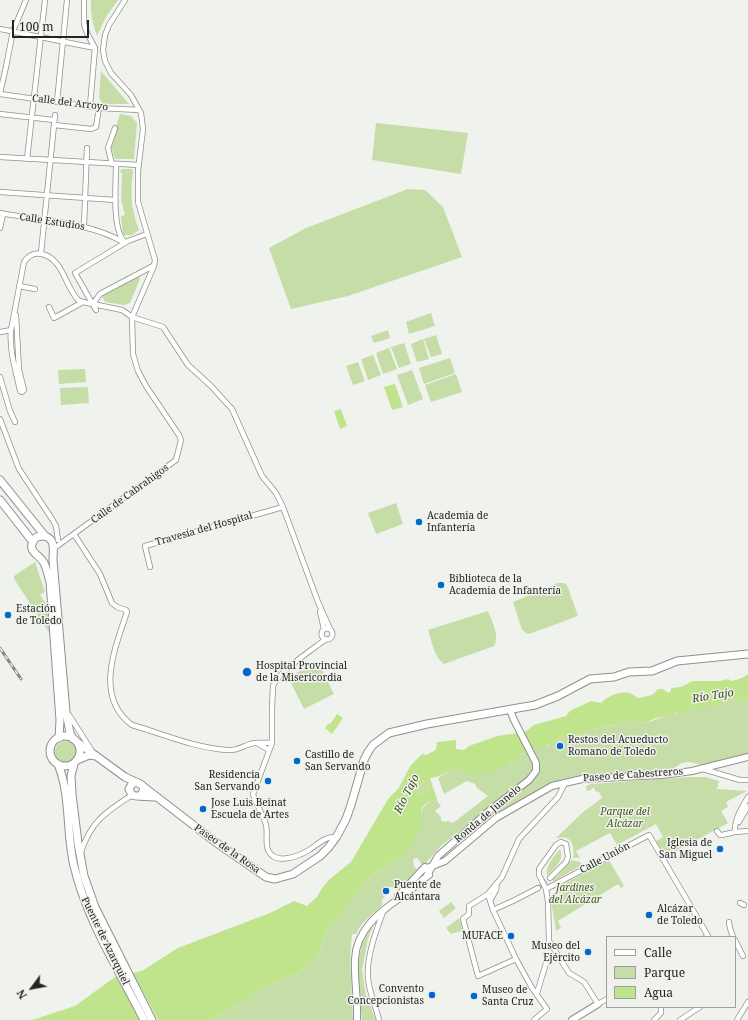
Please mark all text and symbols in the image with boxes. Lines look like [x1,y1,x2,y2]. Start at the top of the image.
scale bar [14,12,91,38]
text: 100 m [19,18,54,35]
street label: Calle del Arroyo [31,92,109,114]
street label: Calle Estudios [18,211,86,233]
street label: Calle de Cabrahigos [89,462,171,526]
street label: Travesía del Hospital [154,509,254,549]
place label: Academia de Infantería [427,510,488,534]
marker: Academia de Infantería [414,517,424,527]
place label: Biblioteca de la Academia de Infantería [449,573,561,596]
marker: Biblioteca de la Academia de Infantería [436,580,446,590]
place label: Estación de Toledo [16,603,62,626]
marker: Estación de Toledo [3,610,13,620]
place label: Hospital Provincial de la Misericordia [256,660,347,684]
marker: Hospital Provincial de la Misericordia [241,666,253,678]
water label: Río Tajo [691,686,735,706]
place label: Restos del Acueducto Romano de Toledo [568,734,668,758]
marker: Restos del Acueducto Romano de Toledo [555,741,565,751]
place label: Castillo de San Servando [305,749,370,772]
marker: Castillo de San Servando [292,756,302,766]
street label: Paseo de Cabestreros [583,766,683,784]
place label: Residencia San Servando [195,769,260,792]
water label: Río Tajo [392,772,422,816]
marker: Residencia San Servando [263,776,273,786]
street label: Ronda de Juanelo [452,783,524,845]
place label: Jose Luis Beinat Escuela de Artes [211,797,289,820]
marker: Jose Luis Beinat Escuela de Artes [198,804,208,814]
park label: Parque del Alcázar [600,806,650,830]
street label: Paseo de la Rosa [192,822,262,876]
place label: Iglesia de San Miguel [659,837,712,860]
street label: Calle Unión [578,840,632,876]
marker: Iglesia de San Miguel [715,844,725,854]
place label: Puente de Alcántara [394,879,441,902]
park label: Jardines del Alcázar [549,882,601,906]
marker: Puente de Alcántara [381,886,391,896]
street label: Puente de Azarquiel [78,895,132,987]
place label: Alcázar de Toledo [657,903,703,926]
marker: Alcázar de Toledo [644,910,654,920]
place label: MUFACE [462,930,503,942]
marker: MUFACE [506,931,516,941]
legend [606,936,736,1008]
place label: Museo del Ejército [531,940,580,964]
text: Calle [644,944,672,961]
marker: Museo del Ejército [583,947,593,957]
text: Parque [644,964,685,981]
north arrow [12,968,52,1008]
place label: Convento Concepcionistas [348,983,424,1006]
place label: Museo de Santa Cruz [482,984,534,1008]
text: Agua [644,984,673,1001]
text: N [13,987,30,1002]
marker: Convento Concepcionistas [427,990,437,1000]
marker: Museo de Santa Cruz [469,991,479,1001]

